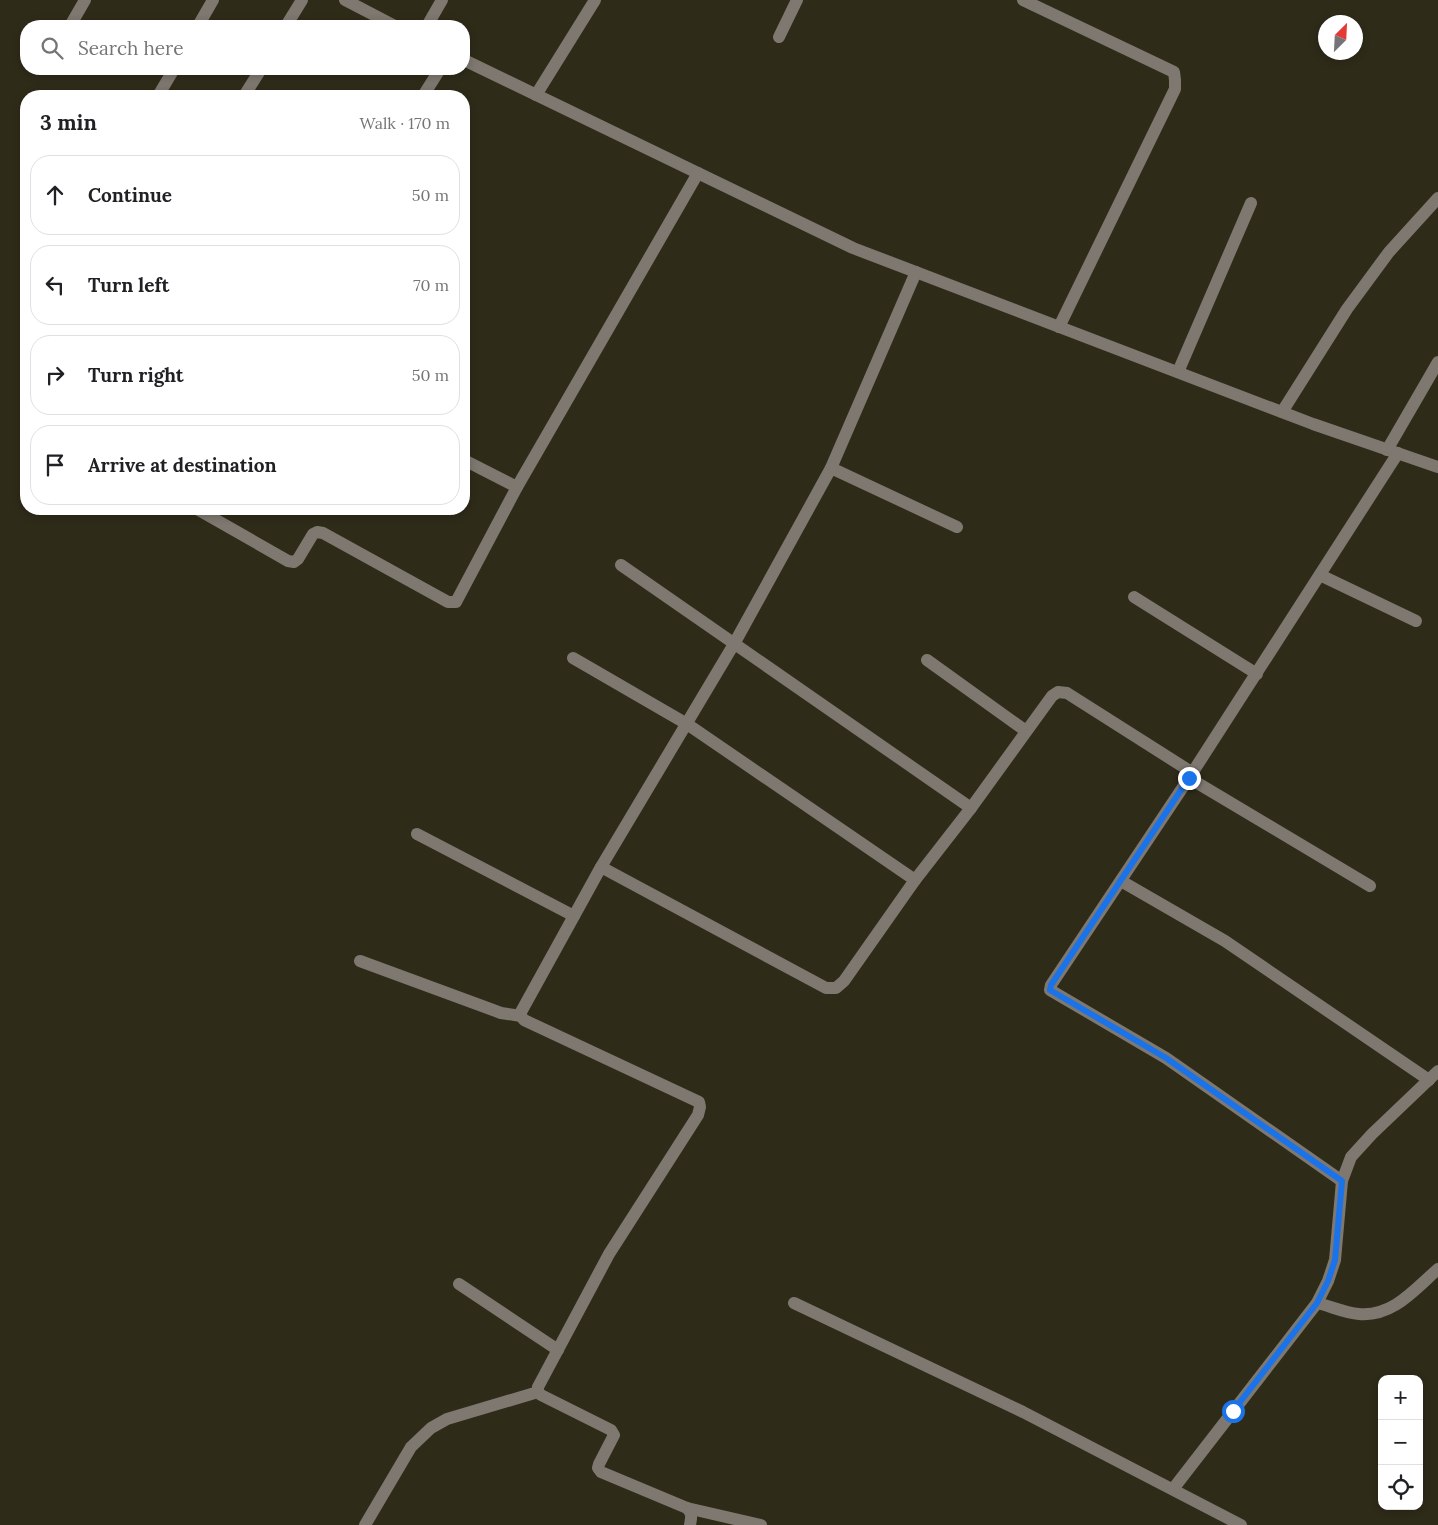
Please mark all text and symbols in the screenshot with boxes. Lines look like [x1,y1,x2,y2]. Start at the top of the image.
north arrow [1318,15,1363,60]
search box [20,20,470,75]
icon: search [38,34,66,62]
text: Search here [78,36,184,60]
text: 3 min [40,109,97,136]
text: Walk · 170 m [359,113,450,133]
icon: ahead [41,181,69,209]
text: Continue [88,183,172,207]
text: 50 m [412,185,449,205]
icon: left [41,271,69,299]
text: Turn left [88,273,169,297]
text: 70 m [413,275,449,295]
icon: right [41,361,69,389]
text: Turn right [88,363,184,387]
text: 50 m [412,365,449,385]
icon: arrive [41,451,69,479]
text: Arrive at destination [88,453,277,477]
route end [1178,767,1201,790]
map controls [1378,1375,1423,1510]
button: + [1378,1375,1423,1420]
route start [1222,1400,1245,1423]
button: − [1378,1420,1423,1465]
button: locate [1378,1465,1423,1510]

